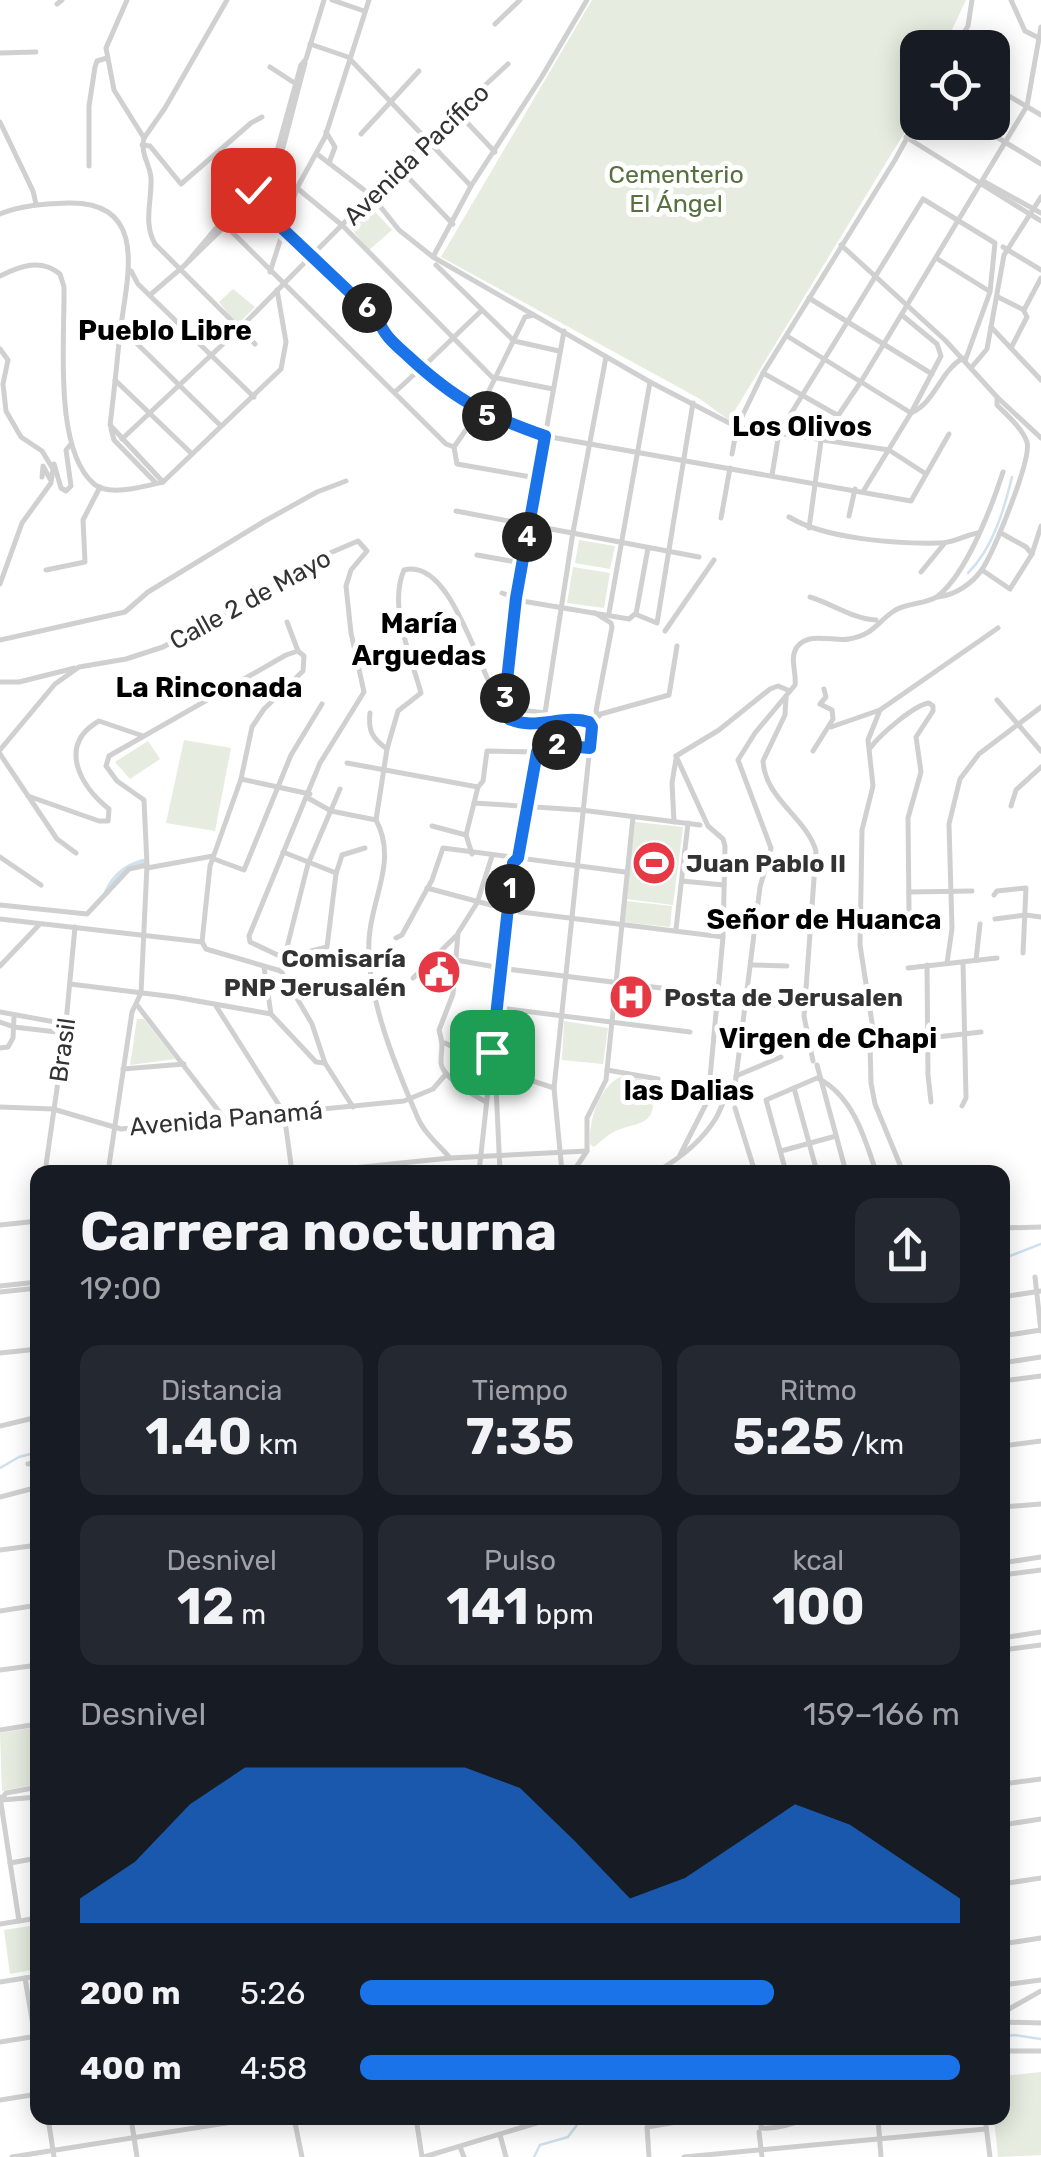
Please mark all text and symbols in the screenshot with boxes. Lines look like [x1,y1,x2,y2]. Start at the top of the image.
map controls [900,30,1010,140]
button: locate [900,30,1010,140]
street label: Avenida Pacífico [338,78,495,231]
pin [211,148,296,233]
park label: Cementerio El Ángel [608,160,744,218]
icon: check [226,163,281,218]
pin: 6 [342,283,392,333]
text: 6 [358,291,376,324]
district label: Pueblo Libre [78,314,252,347]
pin: 5 [462,391,512,441]
text: 5 [478,399,496,432]
district label: Los Olivos [732,410,872,443]
pin: 4 [502,512,552,562]
text: 4 [517,520,537,553]
street label: Calle 2 de Mayo [165,543,336,656]
district label: María Arguedas [352,607,486,672]
district label: La Rinconada [116,671,302,704]
pin: 3 [480,673,530,723]
text: 3 [496,681,514,714]
pin: 2 [532,720,582,770]
text: 2 [548,728,566,761]
sports icon: Juan Pablo II [631,840,677,886]
place label: Juan Pablo II [686,849,846,878]
pin: 1 [485,864,535,914]
text: 1 [503,872,517,905]
district label: Señor de Huanca [706,903,942,936]
place label: Comisaría PNP Jerusalén [224,944,406,1002]
public building icon: Comisaría PNP Jerusalén [416,949,462,995]
hospital icon: Posta de Jerusalen [608,974,654,1020]
place label: Posta de Jerusalen [664,983,903,1012]
pin [450,1010,535,1095]
street label: Brasil [44,1016,81,1084]
district label: Virgen de Chapi [719,1022,937,1055]
icon: arrive [465,1025,520,1080]
district label: las Dalias [624,1074,754,1107]
street label: Avenida Panamá [128,1096,324,1141]
button: share [855,1198,960,1303]
text: Carrera nocturna [80,1199,557,1264]
text: 19:00 [80,1269,162,1307]
text: Distancia [161,1374,282,1407]
text: Tiempo [472,1374,568,1407]
text: Ritmo [780,1374,857,1407]
text: 1.40 [145,1407,252,1467]
text: 7:35 [466,1407,574,1467]
text: 5:25 [733,1407,844,1467]
text: km [252,1428,298,1461]
text: /km [844,1428,904,1461]
text: Desnivel [166,1544,277,1577]
text: Pulso [484,1544,556,1577]
text: kcal [793,1544,844,1577]
text: 12 [177,1577,234,1637]
text: 141 [446,1577,529,1637]
text: 100 [772,1577,865,1637]
text: m [234,1598,266,1631]
text: bpm [529,1598,594,1631]
text: Desnivel [80,1695,206,1733]
text: 159–166 m [803,1695,960,1733]
text: 200 m [80,1974,180,2012]
text: 5:26 [240,1974,305,2012]
text: 400 m [80,2049,182,2087]
text: 4:58 [240,2049,307,2087]

